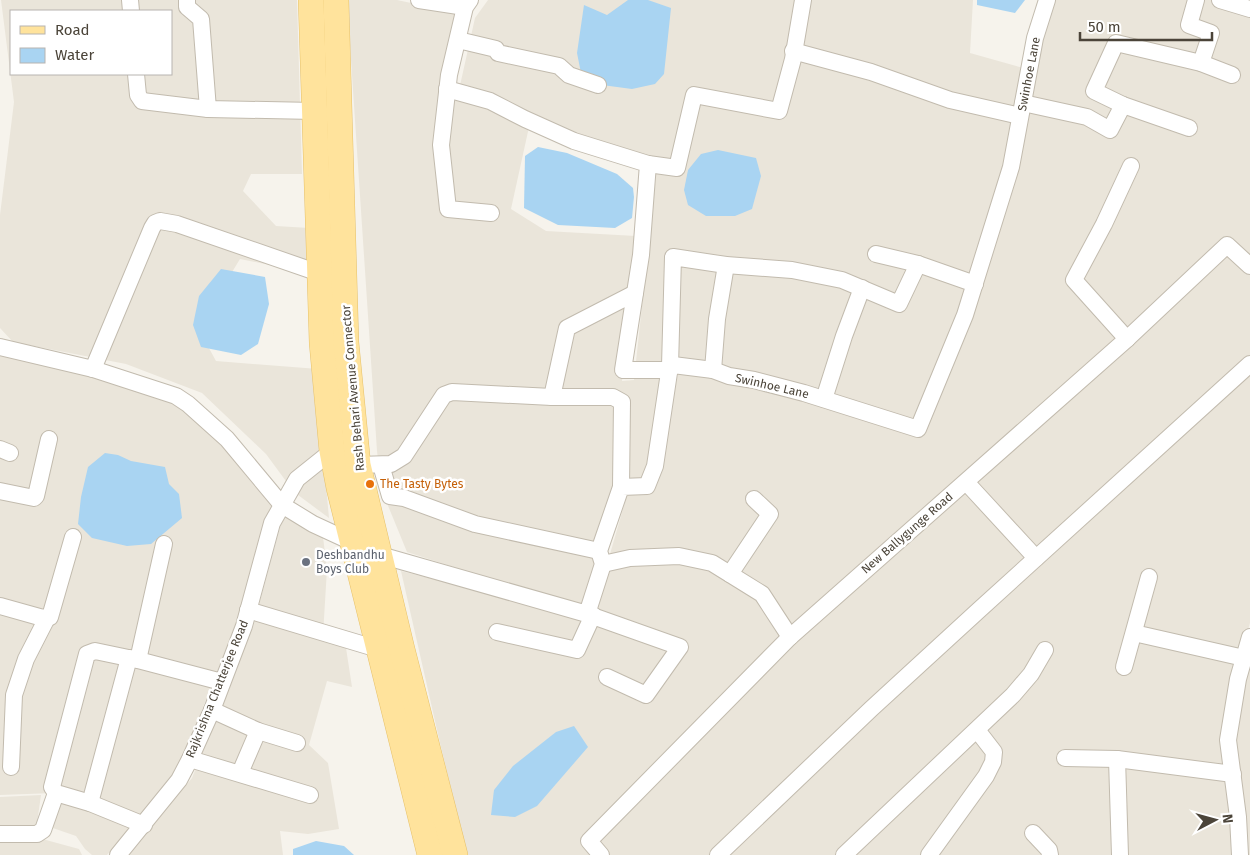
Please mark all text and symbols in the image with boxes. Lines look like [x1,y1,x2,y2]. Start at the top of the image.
legend [10,10,172,75]
scale bar [1080,10,1212,42]
text: 50 m [1088,18,1121,36]
text: Road [55,21,90,39]
street label: Swinhoe Lane [1015,36,1043,112]
text: Water [55,46,94,64]
street label: Rash Behari Avenue Connector [339,304,367,472]
street label: Swinhoe Lane [734,371,810,401]
place label: The Tasty Bytes [380,477,464,491]
marker: The Tasty Bytes [364,478,376,490]
street label: New Ballygunge Road [858,489,956,577]
place label: Deshbandhu Boys Club [316,548,385,576]
marker: Deshbandhu Boys Club [300,556,312,568]
street label: Rajkrishna Chatterjee Road [183,618,251,760]
north arrow [1190,795,1240,845]
text: N [1218,813,1236,824]

